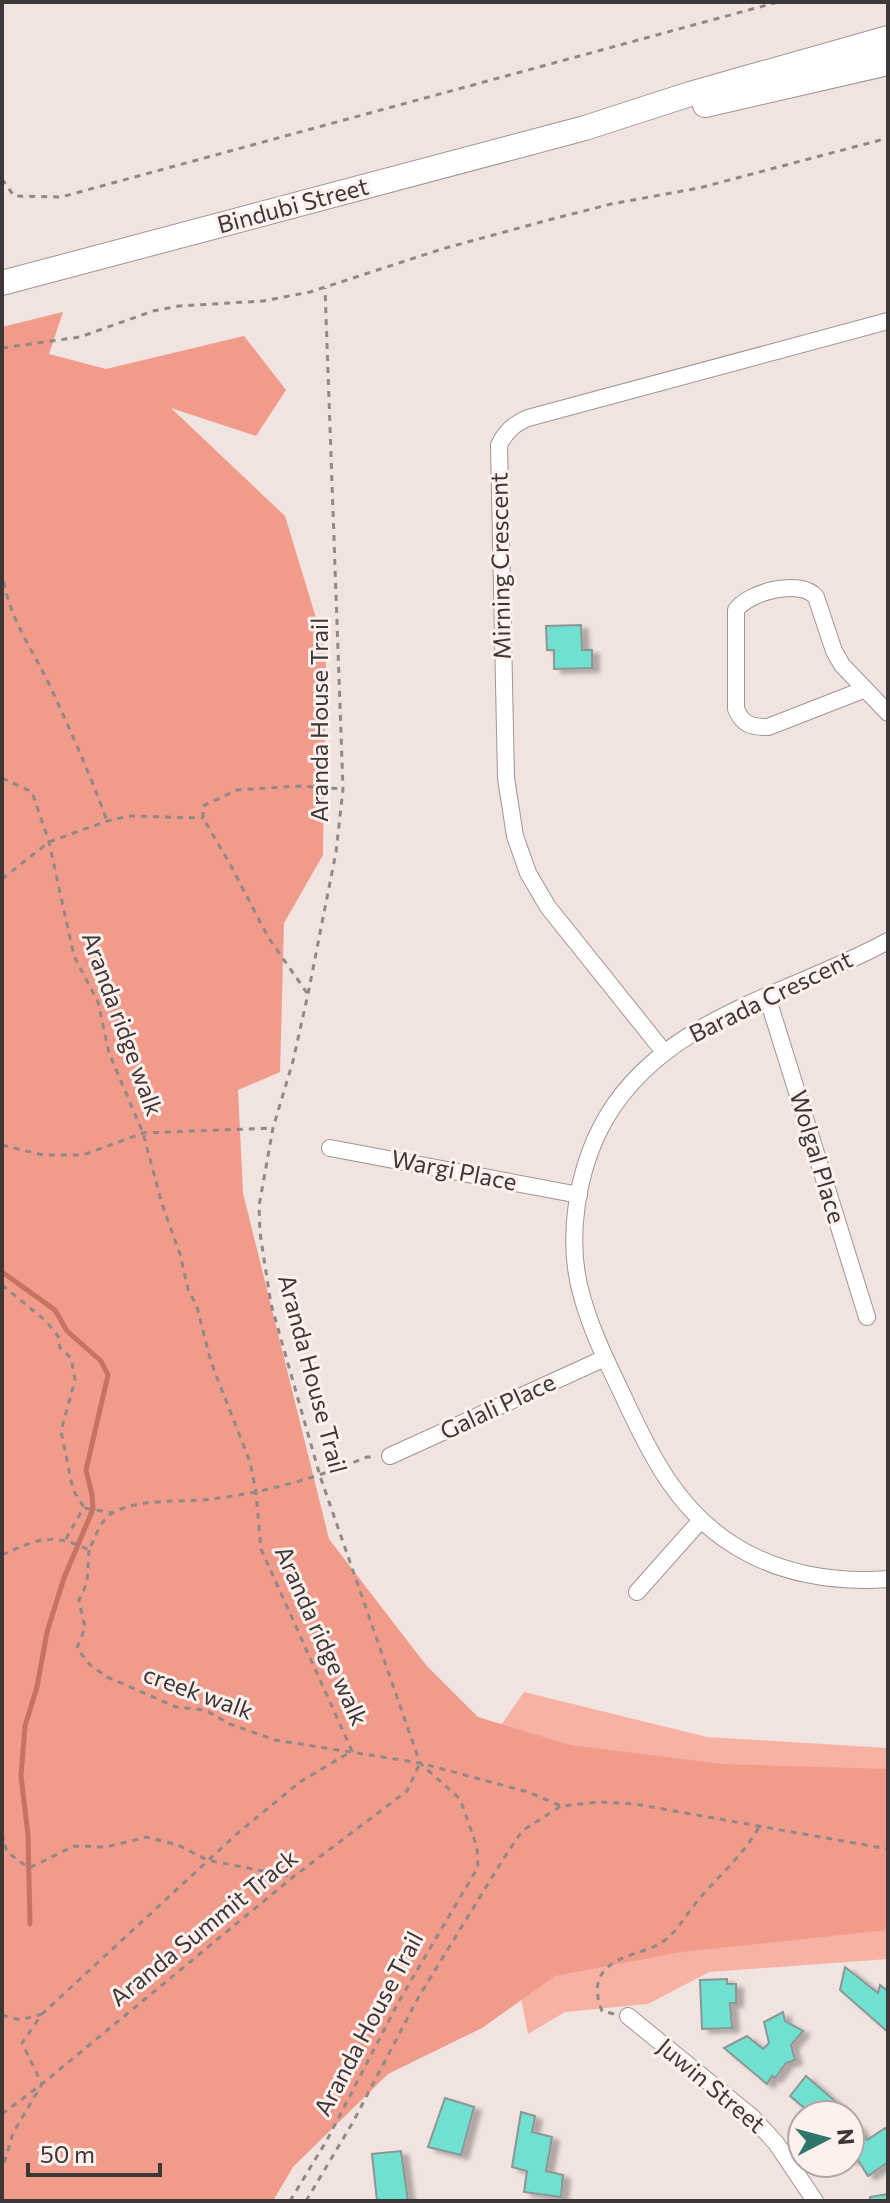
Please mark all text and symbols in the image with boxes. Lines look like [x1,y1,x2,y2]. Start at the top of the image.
street label: Bindubi Street [214,170,372,239]
street label: Mirning Crescent [483,472,516,660]
street label: Aranda House Trail [304,618,333,822]
street label: Aranda ridge walk [77,928,170,1119]
street label: Barada Crescent [684,943,857,1048]
street label: Wolgal Place [784,1087,852,1227]
street label: Wargi Place [389,1143,520,1196]
street label: Aranda House Trail [273,1271,354,1476]
street label: Galali Place [435,1366,560,1445]
street label: Aranda ridge walk [270,1541,375,1730]
street label: creek walk [140,1658,257,1725]
street label: Aranda Summit Track [103,1842,303,2012]
street label: Aranda House Trail [307,1926,429,2120]
street label: Juwin Street [652,2031,772,2138]
north arrow [786,2099,866,2179]
scale bar [28,2127,160,2177]
text: N [832,2127,861,2146]
text: 50 m [40,2139,95,2168]

